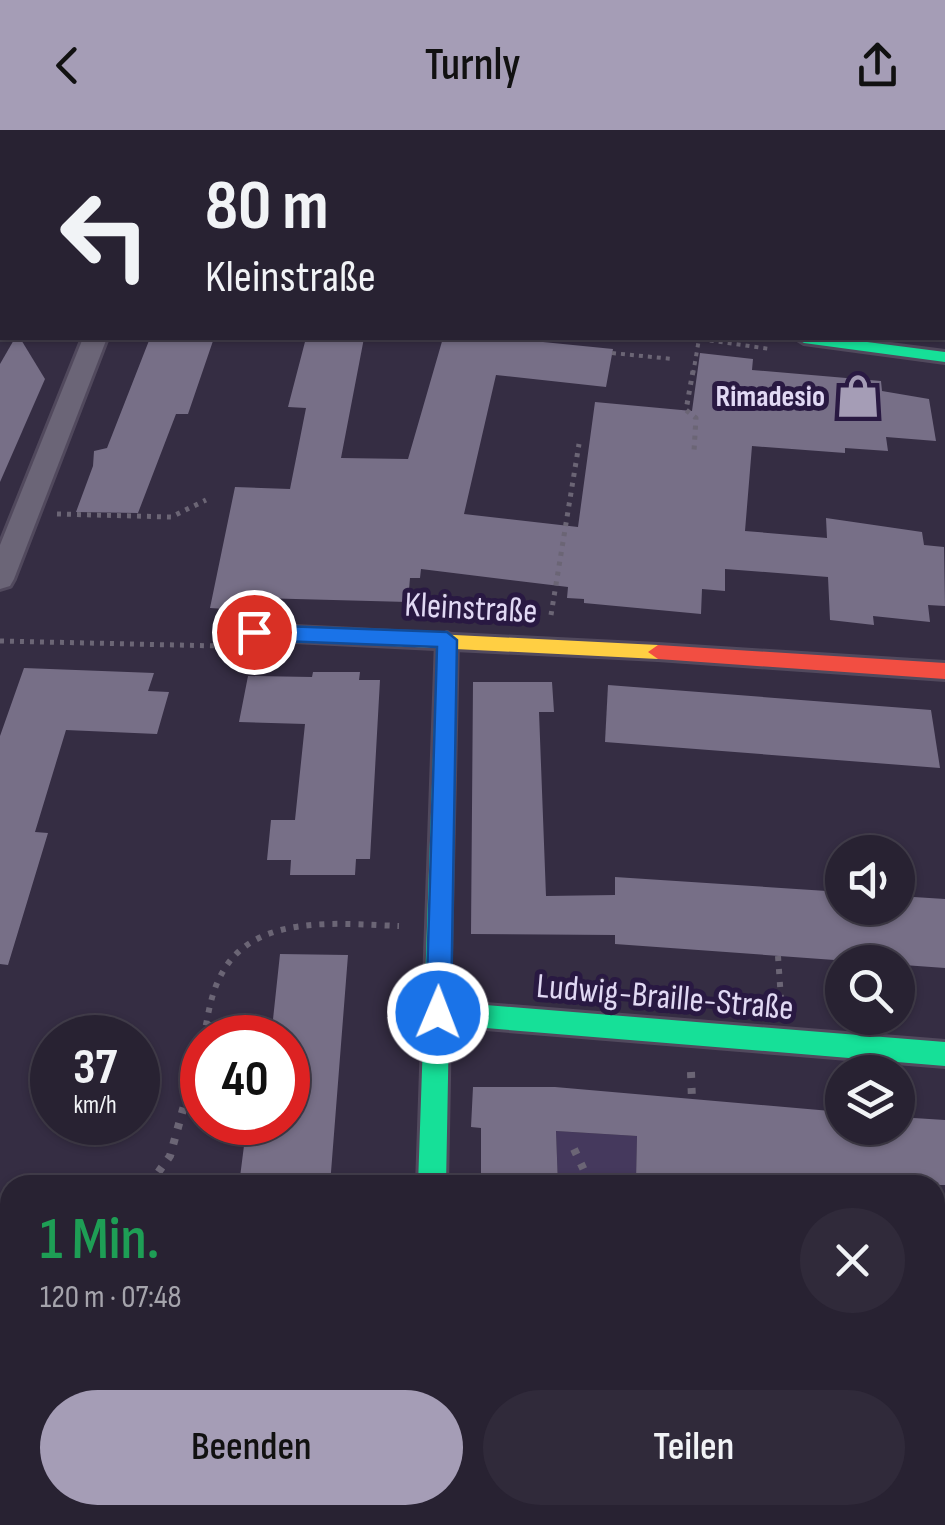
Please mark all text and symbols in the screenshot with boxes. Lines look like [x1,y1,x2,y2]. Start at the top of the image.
icon: back [40,38,95,93]
text: Turnly [425,38,520,93]
icon: share [850,38,905,93]
text: 80 m [205,165,329,249]
icon: left [40,170,170,300]
text: Kleinstraße [205,250,376,305]
shop icon: Rimadesio [834,372,882,420]
place label: Rimadesio [715,379,825,415]
street label: Kleinstraße [403,584,538,633]
pin [212,590,297,675]
icon: arrive [227,605,282,660]
map controls [825,835,915,1145]
button: sound [825,835,915,925]
button: search [825,945,915,1035]
position arrow [386,961,490,1065]
street label: Ludwig-Braille-Straße [534,965,795,1030]
speed limit sign: 40 [180,1015,310,1145]
text: 37 [73,1038,117,1098]
button: layers [825,1055,915,1145]
text: km/h [73,1090,117,1121]
text: 1 Min. [40,1204,160,1276]
button: close [800,1208,905,1313]
text: 120 m · 07:48 [40,1278,182,1317]
button: Beenden [40,1390,463,1505]
button: Teilen [483,1390,905,1505]

